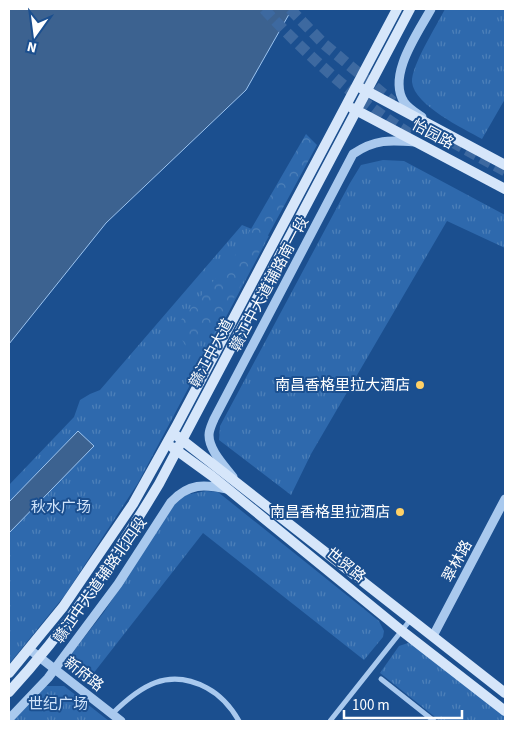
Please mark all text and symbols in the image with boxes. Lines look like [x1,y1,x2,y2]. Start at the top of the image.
north arrow [10,10,60,60]
text: N [25,36,39,57]
street label: 怡园路 [408,115,458,154]
street label: 赣江中大道辅路南一段 [225,213,314,355]
street label: 赣江中大道 [185,315,238,391]
place label: 南昌香格里拉大酒店 [275,375,410,396]
marker: 南昌香格里拉大酒店 [414,379,426,391]
park label: 秋水广场 [31,497,91,518]
place label: 南昌香格里拉酒店 [270,502,390,523]
marker: 南昌香格里拉酒店 [394,506,406,518]
street label: 赣江中大道辅路北四段 [49,513,152,648]
street label: 翠林路 [438,536,477,586]
street label: 世贸路 [322,543,370,588]
street label: 新府路 [59,652,108,697]
scale bar [344,688,462,720]
park label: 世纪广场 [28,694,88,715]
text: 100 m [352,695,390,716]

